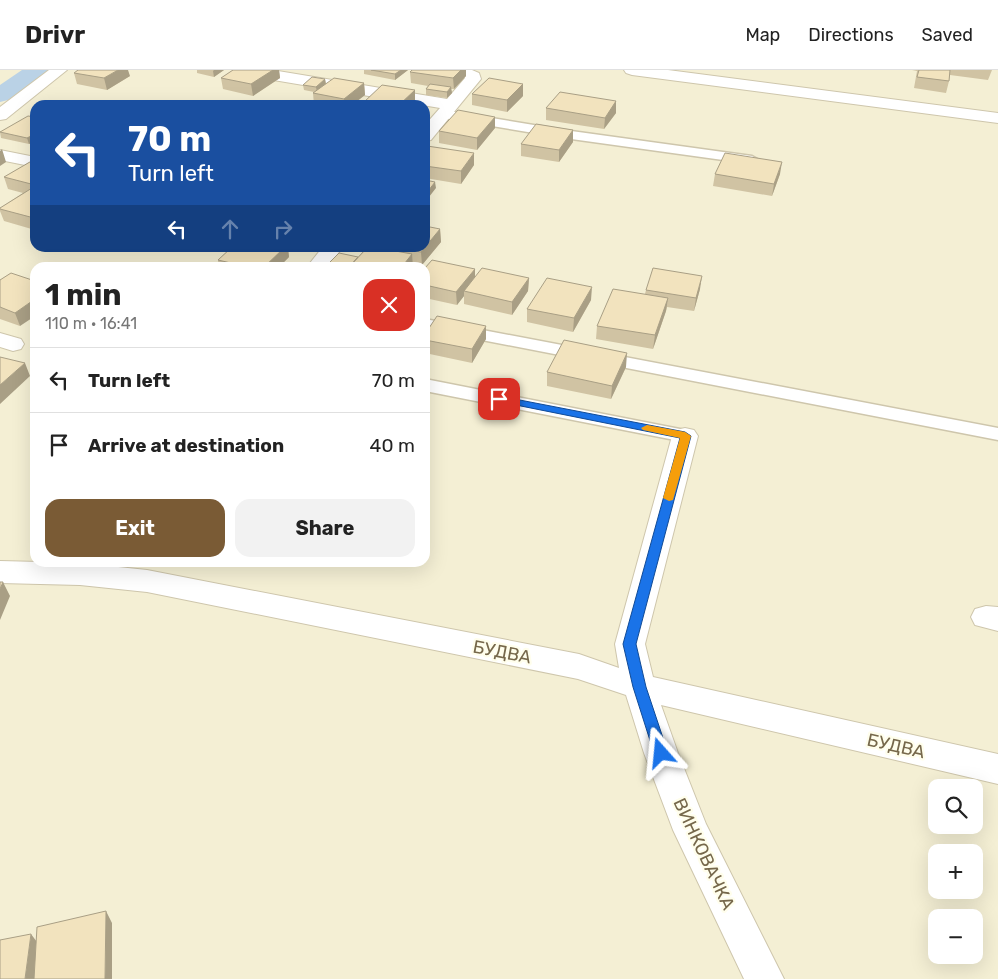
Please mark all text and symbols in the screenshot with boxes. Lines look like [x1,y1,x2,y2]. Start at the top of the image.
text: Drivr [25,21,85,49]
text: Map [745,24,780,46]
text: Directions [808,24,894,46]
text: Saved [922,24,973,46]
text: 70 m [128,118,211,160]
icon: left [45,120,110,185]
text: Turn left [128,160,214,187]
icon: left [163,215,191,243]
icon: ahead [216,215,244,243]
icon: right [269,215,297,243]
text: 1 min [45,277,122,313]
button: close [363,279,415,331]
text: 110 m · 16:41 [45,314,137,333]
icon: left [45,366,73,394]
text: Turn left [88,369,170,392]
text: 70 m [372,369,415,392]
pin [478,378,520,420]
icon: arrive [485,385,513,413]
icon: arrive [45,431,73,459]
text: Arrive at destination [88,434,284,457]
text: 40 m [370,434,415,457]
button: Exit [45,499,225,557]
button: Share [235,499,415,557]
street label: БУДВА [471,636,533,668]
position arrow [634,726,686,778]
street label: БУДВА [865,729,927,763]
map controls [928,779,983,964]
button: search [928,779,983,834]
street label: ВИНКОВАЧКА [669,795,739,913]
button: + [928,844,983,899]
button: − [928,909,983,964]

